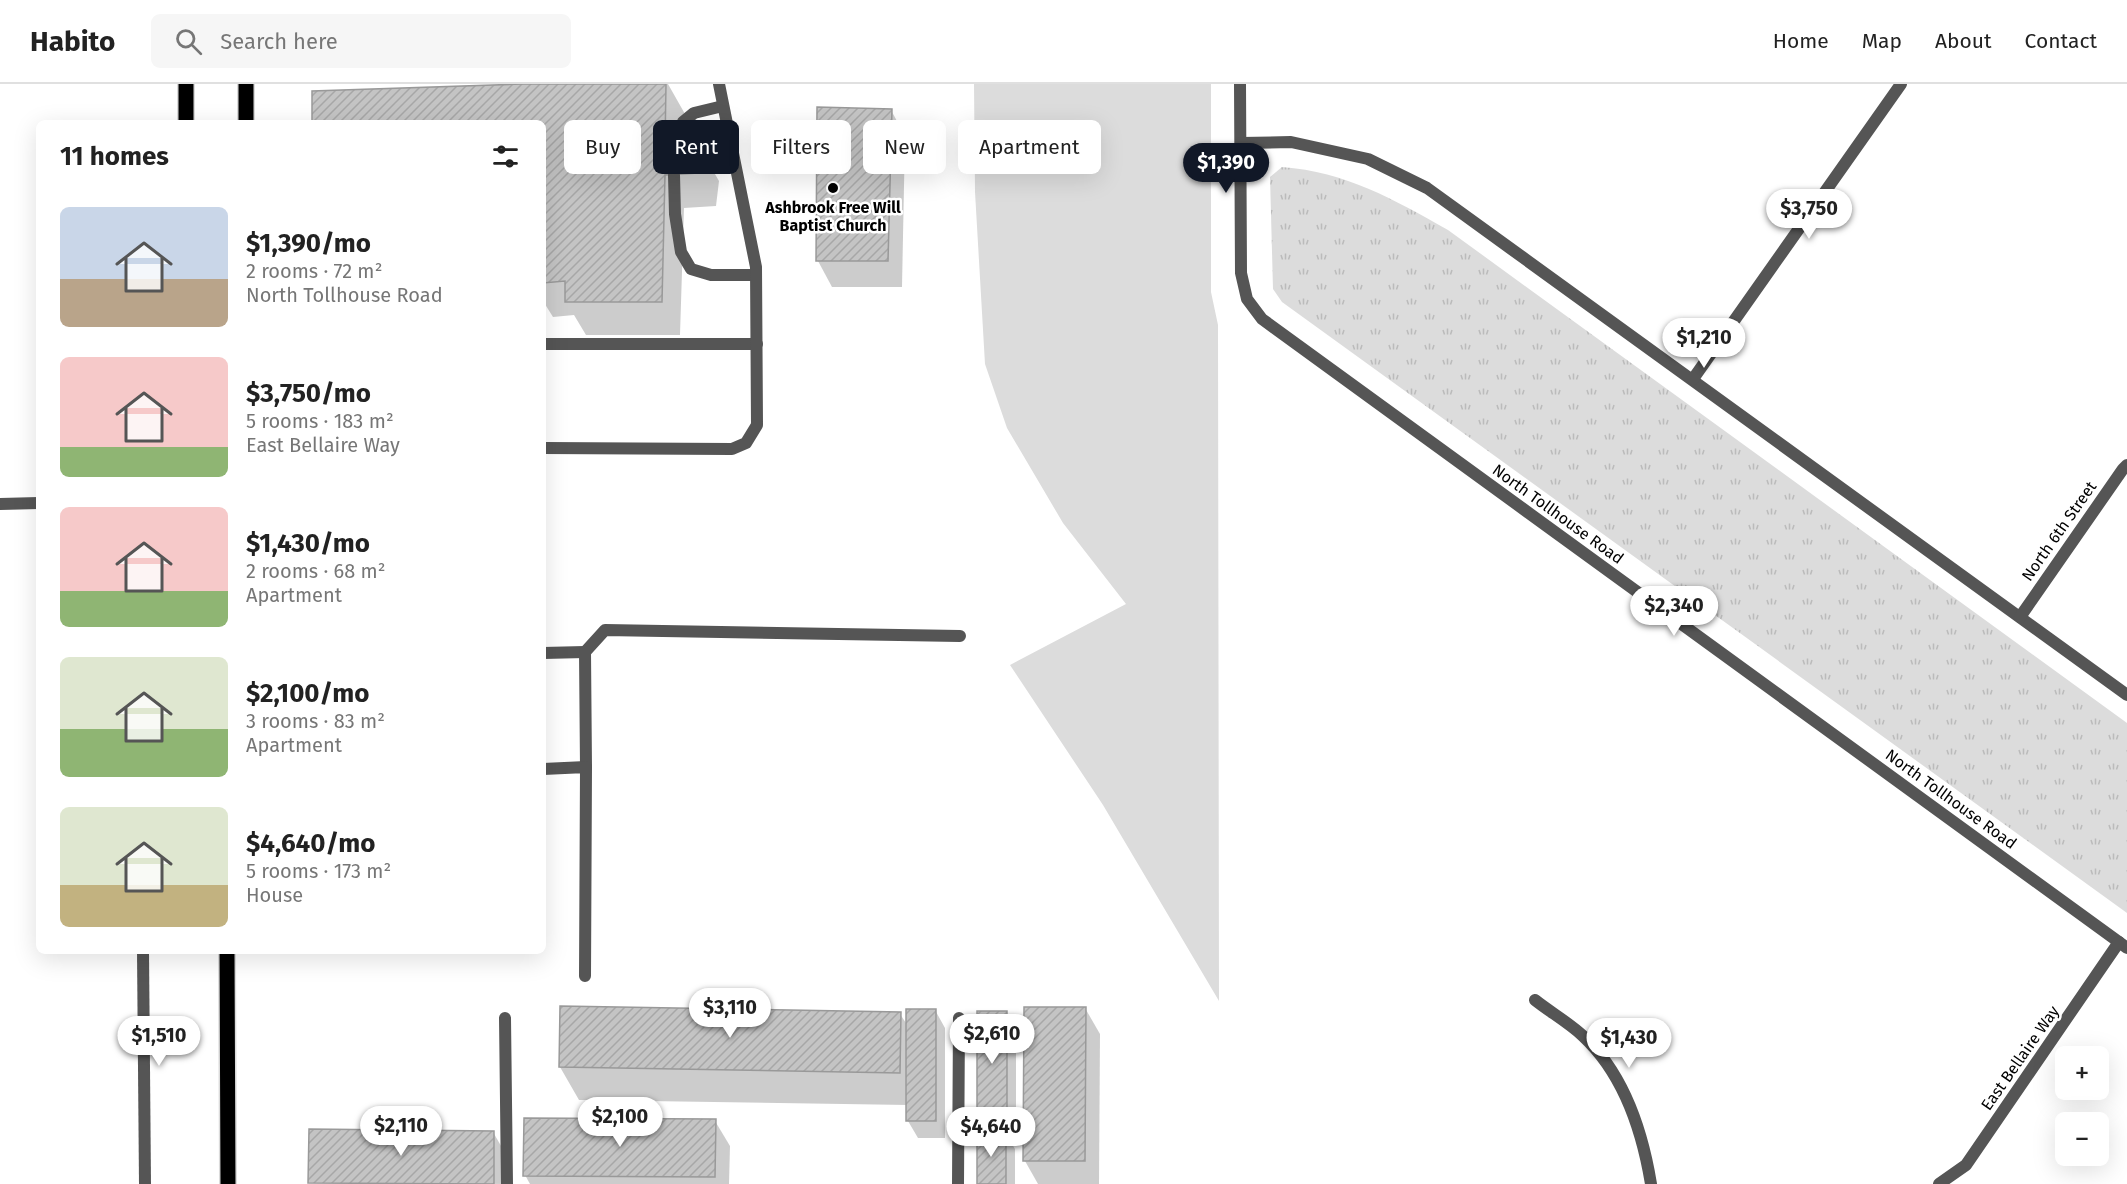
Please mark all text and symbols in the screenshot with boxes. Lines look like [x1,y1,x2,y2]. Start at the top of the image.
search box [151,14,571,68]
text: Habito [30,25,115,58]
icon: search [172,25,205,58]
text: Search here [220,28,338,55]
text: Home [1773,28,1829,54]
text: Map [1862,28,1902,54]
text: About [1935,28,1992,54]
text: Contact [2025,28,2097,54]
chip: Buy [564,120,641,174]
chip: Rent [653,120,739,174]
chip: Filters [751,120,851,174]
chip: New [863,120,946,174]
chip: Apartment [958,120,1101,174]
icon: filters [489,140,522,173]
text: 11 homes [60,141,169,172]
pin: $1,390 [1177,143,1275,194]
text: $1,390 [1197,150,1255,174]
marker: Ashbrook Free Will Baptist Church [826,181,840,195]
pin: $3,750 [1760,189,1858,240]
text: $3,750 [1780,196,1838,220]
place label: Ashbrook Free Will Baptist Church [764,198,901,235]
text: $1,390/mo [246,228,371,259]
icon: home [108,231,180,303]
text: 2 rooms · 72 m² [246,259,382,283]
text: North Tollhouse Road [246,283,443,307]
pin: $1,210 [1655,318,1753,369]
text: $1,210 [1676,325,1732,349]
text: $3,750/mo [246,378,371,409]
icon: home [108,381,180,453]
text: 5 rooms · 183 m² [246,409,394,433]
text: East Bellaire Way [246,433,400,457]
street label: North Tollhouse Road [1489,460,1627,568]
street label: North 6th Street [2018,477,2101,584]
text: $1,430/mo [246,528,370,559]
icon: home [108,531,180,603]
text: 2 rooms · 68 m² [246,559,386,583]
text: Apartment [246,583,342,607]
pin: $2,340 [1625,586,1723,637]
text: $2,340 [1644,593,1704,617]
text: $2,100/mo [246,678,369,709]
icon: home [108,681,180,753]
text: 3 rooms · 83 m² [246,709,385,733]
text: Apartment [246,733,342,757]
street label: North Tollhouse Road [1882,745,2020,853]
text: $4,640/mo [246,828,375,859]
icon: home [108,831,180,903]
text: 5 rooms · 173 m² [246,859,391,883]
text: House [246,883,303,907]
pin: $3,110 [681,988,779,1039]
text: $3,110 [703,995,757,1019]
street label: East Bellaire Way [1977,1002,2063,1114]
pin: $2,610 [943,1014,1041,1065]
pin: $1,510 [110,1016,208,1067]
pin: $1,430 [1580,1018,1678,1069]
text: $2,610 [964,1021,1020,1045]
text: $1,510 [131,1023,187,1047]
text: $1,430 [1601,1025,1657,1049]
map controls [2055,1046,2109,1166]
button: + [2055,1046,2109,1100]
pin: $2,100 [571,1097,669,1148]
text: $2,100 [592,1104,648,1128]
pin: $2,110 [352,1106,450,1157]
pin: $4,640 [942,1107,1040,1158]
button: − [2055,1112,2109,1166]
text: $2,110 [374,1113,428,1137]
text: $4,640 [960,1114,1022,1138]

